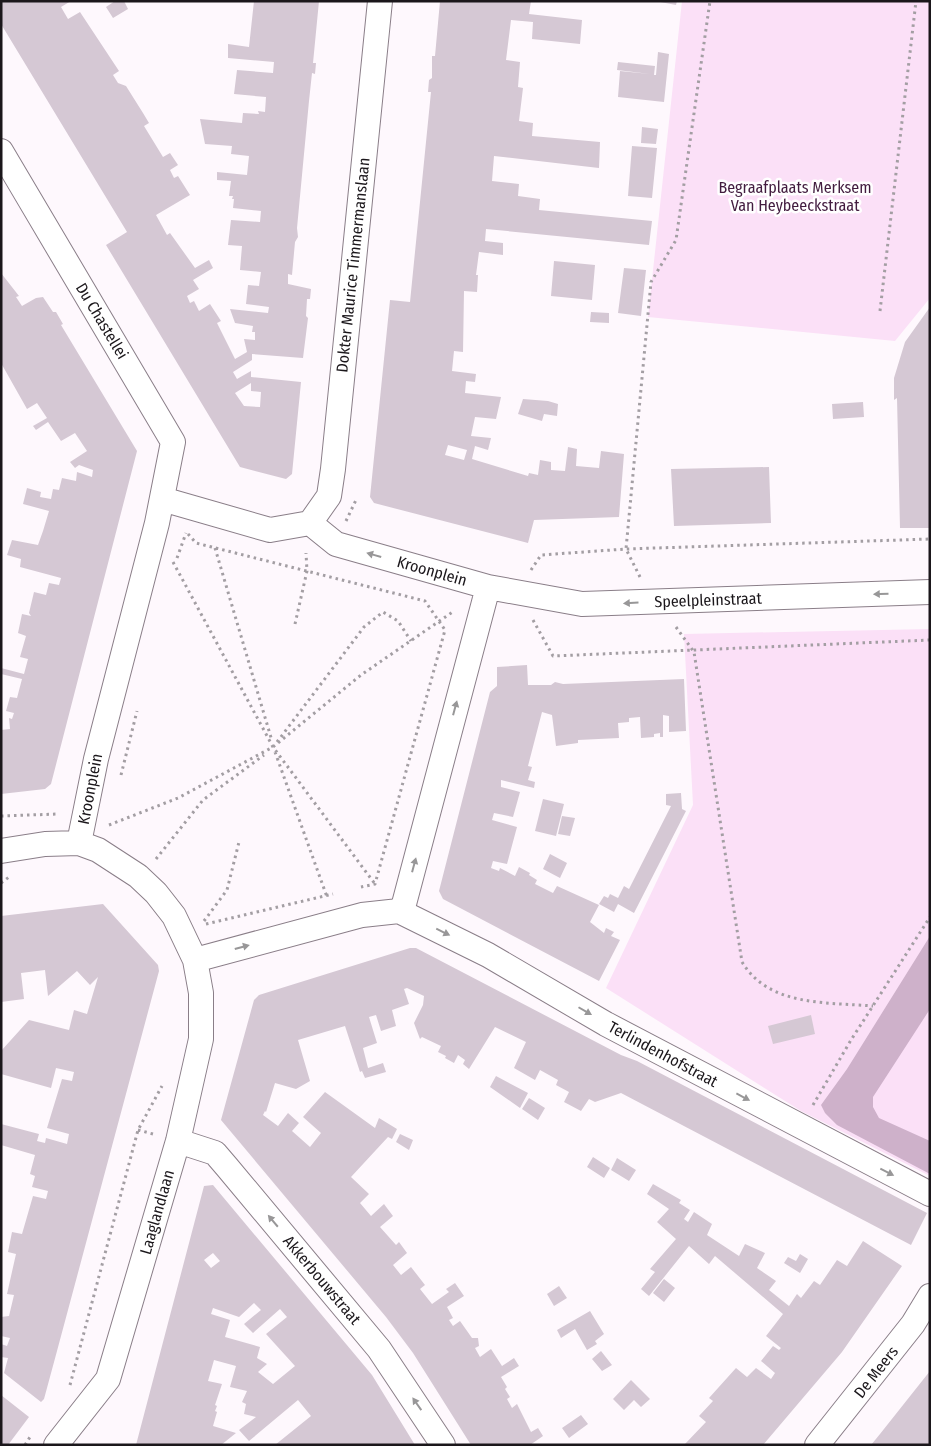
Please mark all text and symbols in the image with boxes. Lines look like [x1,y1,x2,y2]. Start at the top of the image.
street label: Dokter Maurice Timmermanslaan [332,157,374,373]
park label: Begraafplaats Merksem Van Heybeeckstraat [718,178,872,215]
street label: Du Chastellei [72,279,132,363]
one-way arrow [366,551,382,559]
street label: Kroonplein [395,552,469,590]
street label: Speelpleinstraat [654,589,763,611]
one-way arrow [873,590,889,598]
one-way arrow [623,599,639,607]
one-way arrow [451,701,459,716]
street label: Kroonplein [74,752,106,826]
one-way arrow [410,858,418,873]
one-way arrow [436,928,450,936]
one-way arrow [234,943,249,951]
one-way arrow [578,1007,591,1016]
street label: Terlindenhofstraat [605,1017,722,1091]
one-way arrow [736,1093,750,1101]
street label: Laaglandlaan [136,1168,178,1256]
one-way arrow [880,1168,894,1176]
one-way arrow [267,1215,278,1228]
street label: Akkerbouwstraat [279,1232,365,1329]
street label: De Meers [850,1342,902,1402]
one-way arrow [412,1397,422,1410]

